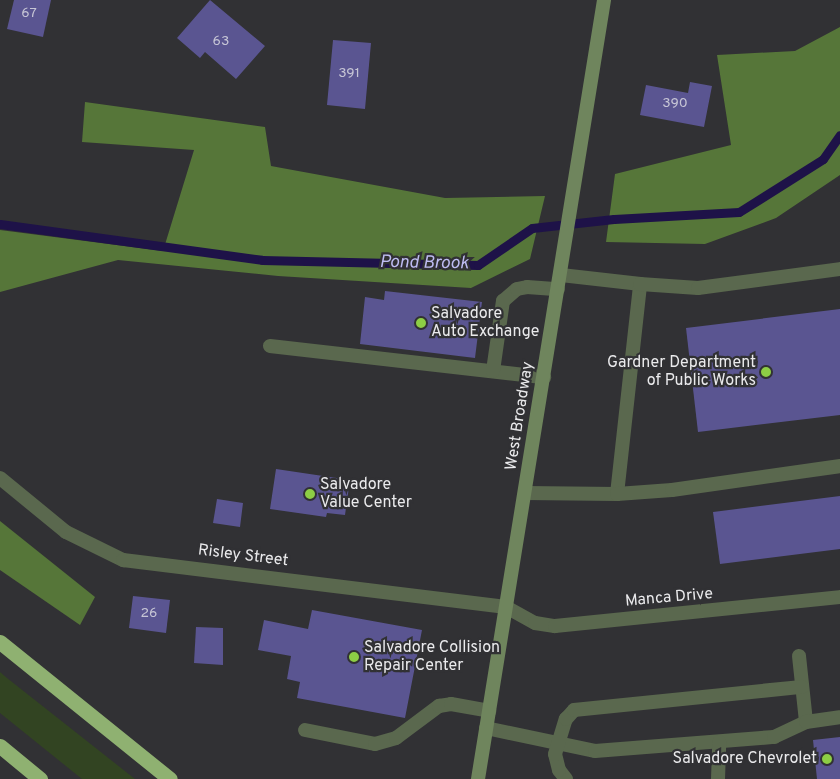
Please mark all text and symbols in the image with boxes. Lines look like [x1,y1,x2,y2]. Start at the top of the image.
house number: 67 [21,6,37,22]
house number: 63 [213,34,229,50]
house number: 391 [338,66,360,82]
house number: 390 [662,96,688,112]
water label: Pond Brook [379,252,469,276]
place label: Salvadore Auto Exchange [431,304,539,342]
marker: Salvadore Auto Exchange [415,317,427,329]
place label: Gardner Department of Public Works [607,353,756,391]
street label: West Broadway [502,360,538,472]
marker: Gardner Department of Public Works [760,366,772,378]
place label: Salvadore Value Center [320,475,412,513]
marker: Salvadore Value Center [304,488,316,500]
street label: Risley Street [197,541,289,571]
street label: Manca Drive [624,585,714,611]
house number: 26 [141,606,157,622]
place label: Salvadore Collision Repair Center [364,638,500,676]
marker: Salvadore Collision Repair Center [348,651,360,663]
place label: Salvadore Chevrolet [673,749,817,769]
marker: Salvadore Chevrolet [821,753,833,765]

